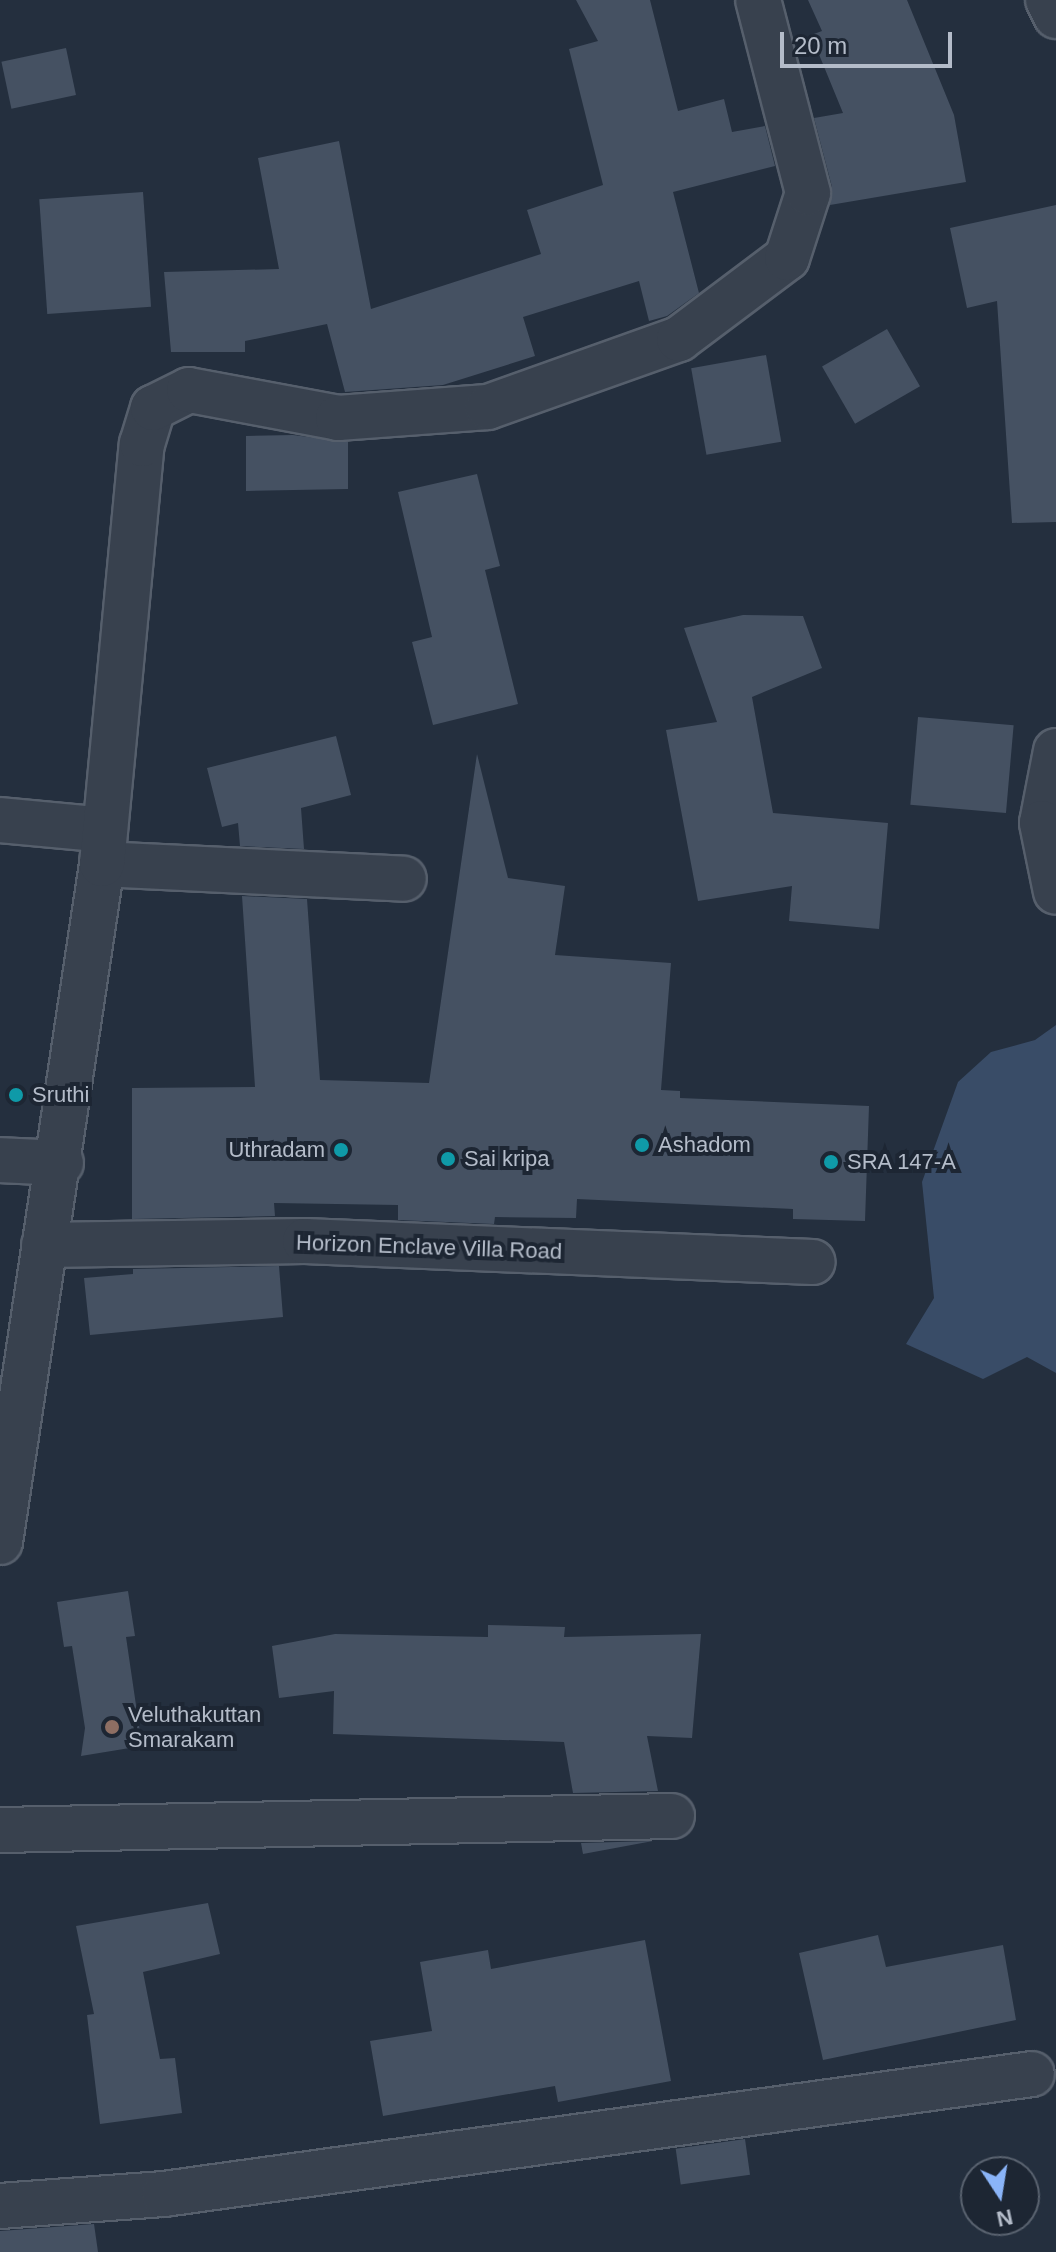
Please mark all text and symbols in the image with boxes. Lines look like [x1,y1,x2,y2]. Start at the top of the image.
scale bar [784,16,956,66]
text: 20 m [794,32,847,59]
place label: Sruthi [32,1082,89,1108]
marker: Sruthi [7,1086,25,1104]
place label: Ashadom [658,1132,751,1158]
marker: Ashadom [633,1136,651,1154]
place label: Uthradam [228,1137,325,1163]
marker: Uthradam [332,1141,350,1159]
place label: Sai kripa [464,1146,550,1172]
place label: SRA 147-A [847,1149,957,1175]
marker: Sai kripa [439,1150,457,1168]
marker: SRA 147-A [822,1153,840,1171]
street label: Horizon Enclave Villa Road [296,1229,562,1265]
place label: Veluthakuttan Smarakam [128,1701,261,1752]
marker: Veluthakuttan Smarakam [103,1718,121,1736]
north arrow [960,2156,1040,2236]
text: N [994,2204,1015,2232]

